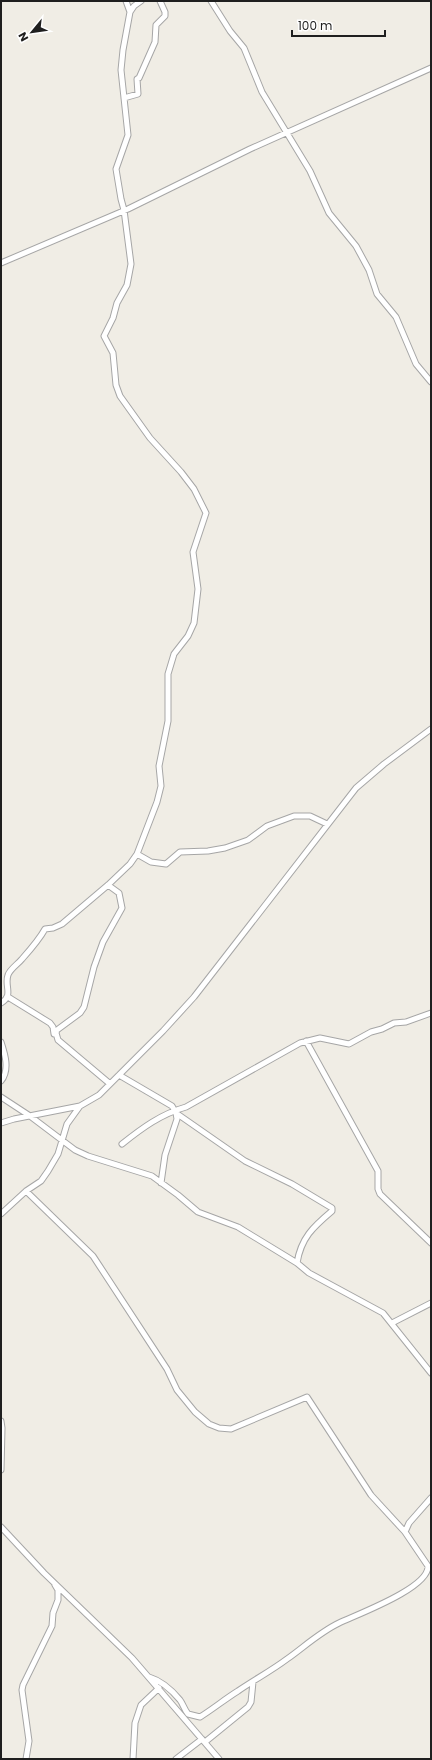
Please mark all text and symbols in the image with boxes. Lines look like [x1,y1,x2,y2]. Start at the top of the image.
north arrow [12,12,52,52]
scale bar [292,12,385,38]
text: 100 m [298,17,332,34]
text: N [14,29,32,44]

